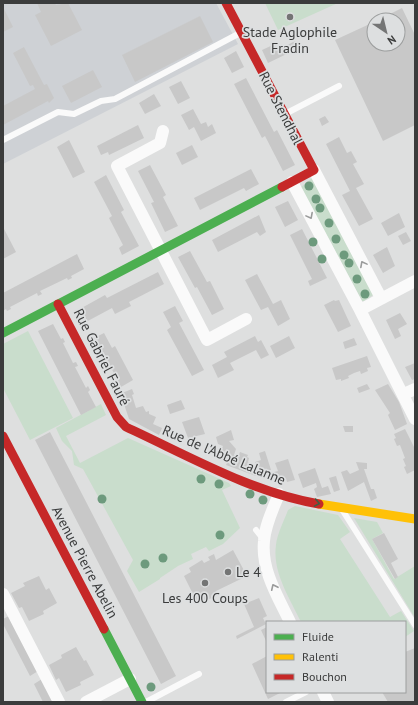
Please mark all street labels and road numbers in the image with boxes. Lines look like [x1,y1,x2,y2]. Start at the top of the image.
street label: Rue Stendhal [255,68,307,148]
street label: Rue Gabriel Fauré [70,305,134,409]
street label: Rue de l'Abbé Lalanne [160,421,288,489]
street label: Avenue Pierre Abelin [48,503,122,621]

